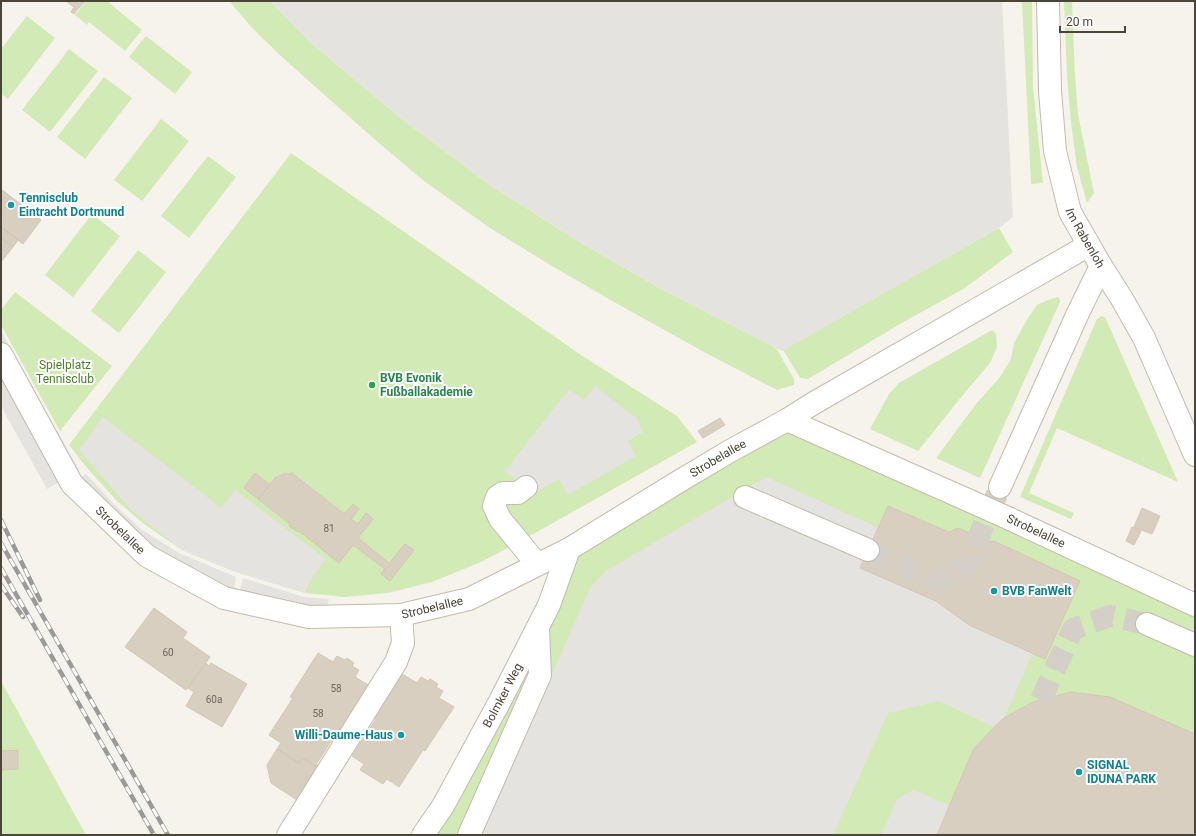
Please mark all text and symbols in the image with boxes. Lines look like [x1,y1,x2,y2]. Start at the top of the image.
scale bar [1060,8,1125,34]
text: 20 m [1066,15,1093,29]
place label: Tennisclub Eintracht Dortmund [19,191,125,219]
marker: Tennisclub Eintracht Dortmund [6,200,16,210]
street label: Im Rabenloh [1062,207,1108,270]
park label: Spielplatz Tennisclub [36,358,94,386]
place label: BVB Evonik Fußballakademie [380,371,473,399]
marker: BVB Evonik Fußballakademie [367,380,377,390]
street label: Strobelallee [687,437,749,480]
street label: Strobelallee [93,503,148,557]
street label: Strobelallee [1005,511,1067,551]
house number: 81 [323,523,335,534]
place label: BVB FanWelt [1002,584,1072,598]
marker: BVB FanWelt [989,586,999,596]
street label: Strobelallee [400,594,465,622]
house number: 60 [162,647,174,658]
street label: Bolmker Weg [480,661,525,730]
house number: 58 [330,683,342,694]
house number: 60a [206,694,222,705]
house number: 58 [312,708,324,719]
place label: Willi-Daume-Haus [295,728,393,742]
marker: Willi-Daume-Haus [396,730,406,740]
place label: SIGNAL IDUNA PARK [1087,758,1156,786]
marker: SIGNAL IDUNA PARK [1074,767,1084,777]

